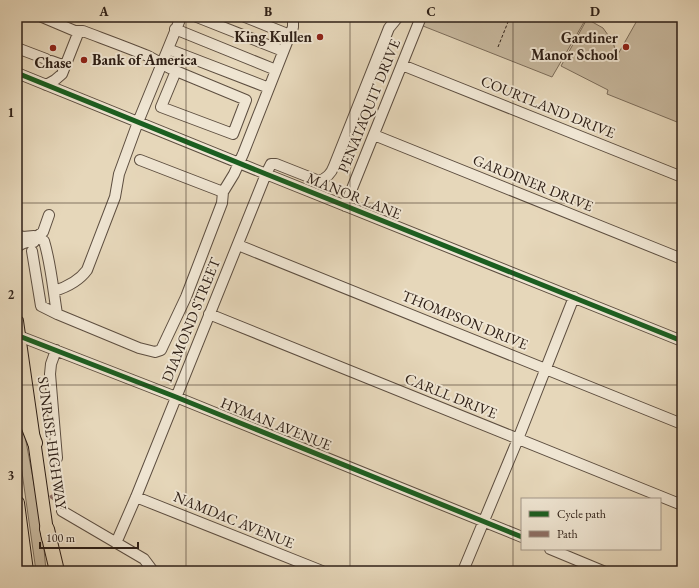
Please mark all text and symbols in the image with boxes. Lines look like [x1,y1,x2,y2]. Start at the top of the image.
text: A [98,3,109,20]
text: B [264,3,272,20]
text: C [426,3,436,20]
text: D [590,3,600,20]
place label: King Kullen [234,27,313,46]
place label: Gardiner Manor School [531,28,619,64]
marker: King Kullen [315,32,325,42]
street label: PENATAQUIT DRIVE [333,36,404,175]
marker: Gardiner Manor School [621,42,631,52]
marker: Chase [48,43,58,53]
place label: Bank of America [92,50,197,69]
place label: Chase [34,53,72,72]
marker: Bank of America [79,55,89,65]
street label: COURTLAND DRIVE [478,71,619,142]
text: 1 [8,104,15,121]
street label: GARDINER DRIVE [470,150,597,216]
street label: MANOR LANE [304,168,405,223]
street label: DIAMOND STREET [157,254,225,385]
text: 2 [8,286,15,303]
street label: THOMPSON DRIVE [399,286,532,354]
street label: CARLL DRIVE [402,368,501,423]
street label: SUNRISE HIGHWAY [34,375,71,512]
street label: HYMAN AVENUE [218,393,335,455]
text: 3 [8,467,15,484]
street label: NAMDAC AVENUE [171,487,298,553]
legend [521,498,661,550]
text: Cycle path [557,506,606,522]
scale bar [40,524,138,550]
text: Path [557,526,578,542]
text: 100 m [46,530,76,546]

